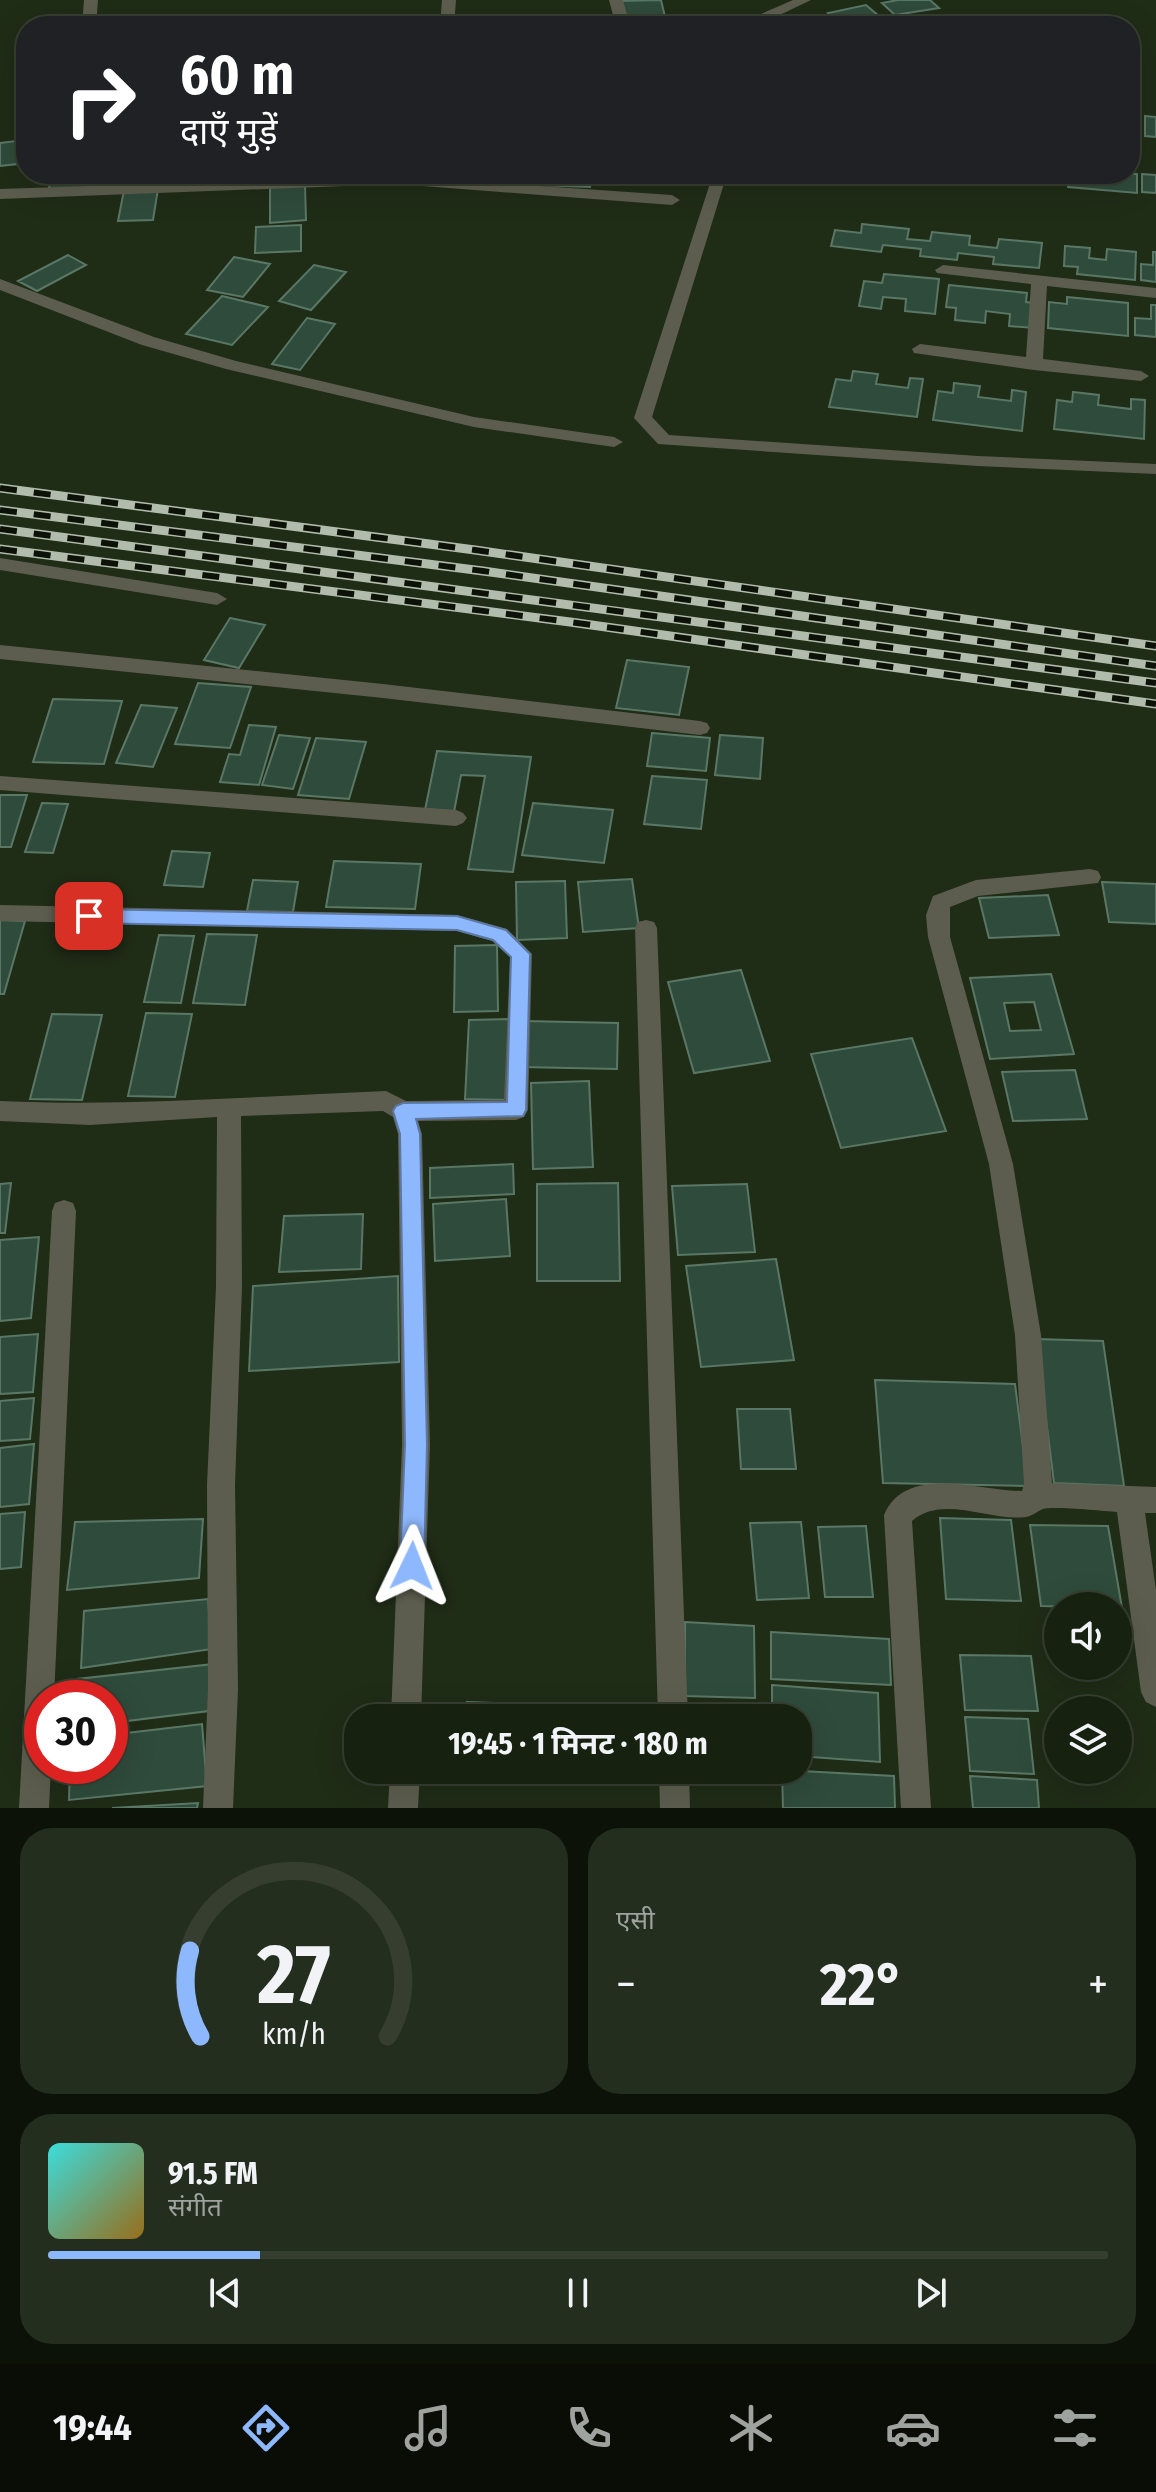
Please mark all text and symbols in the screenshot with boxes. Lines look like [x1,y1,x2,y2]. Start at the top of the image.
text: 60 m [180,42,294,109]
icon: right [48,48,152,152]
text: दाएँ मुड़ें [180,110,278,154]
pin [55,882,123,950]
icon: arrive [67,894,111,938]
position arrow [370,1524,454,1608]
map controls [1044,1592,1132,1784]
button: sound [1044,1592,1132,1680]
speed limit sign: 30 [24,1680,128,1784]
button: layers [1044,1696,1132,1784]
text: 19:45 · 1 मिनट · 180 m [448,1726,708,1762]
text: एसी [616,1905,655,1936]
text: 27 [256,1925,331,2025]
text: 22° [820,1949,904,2021]
text: − [616,1958,636,2011]
text: + [1088,1958,1108,2011]
text: km/h [262,2017,326,2052]
text: 91.5 FM [168,2156,258,2192]
text: संगीत [168,2192,222,2223]
icon: previous [203,2271,247,2315]
icon: pause [556,2271,600,2315]
icon: next [909,2271,953,2315]
icon: directions [238,2400,294,2456]
icon: music [400,2400,456,2456]
icon: phone [561,2400,617,2456]
icon: climate [723,2400,779,2456]
icon: car [885,2400,941,2456]
icon: filters [1047,2400,1103,2456]
text: 19:44 [53,2406,132,2450]

